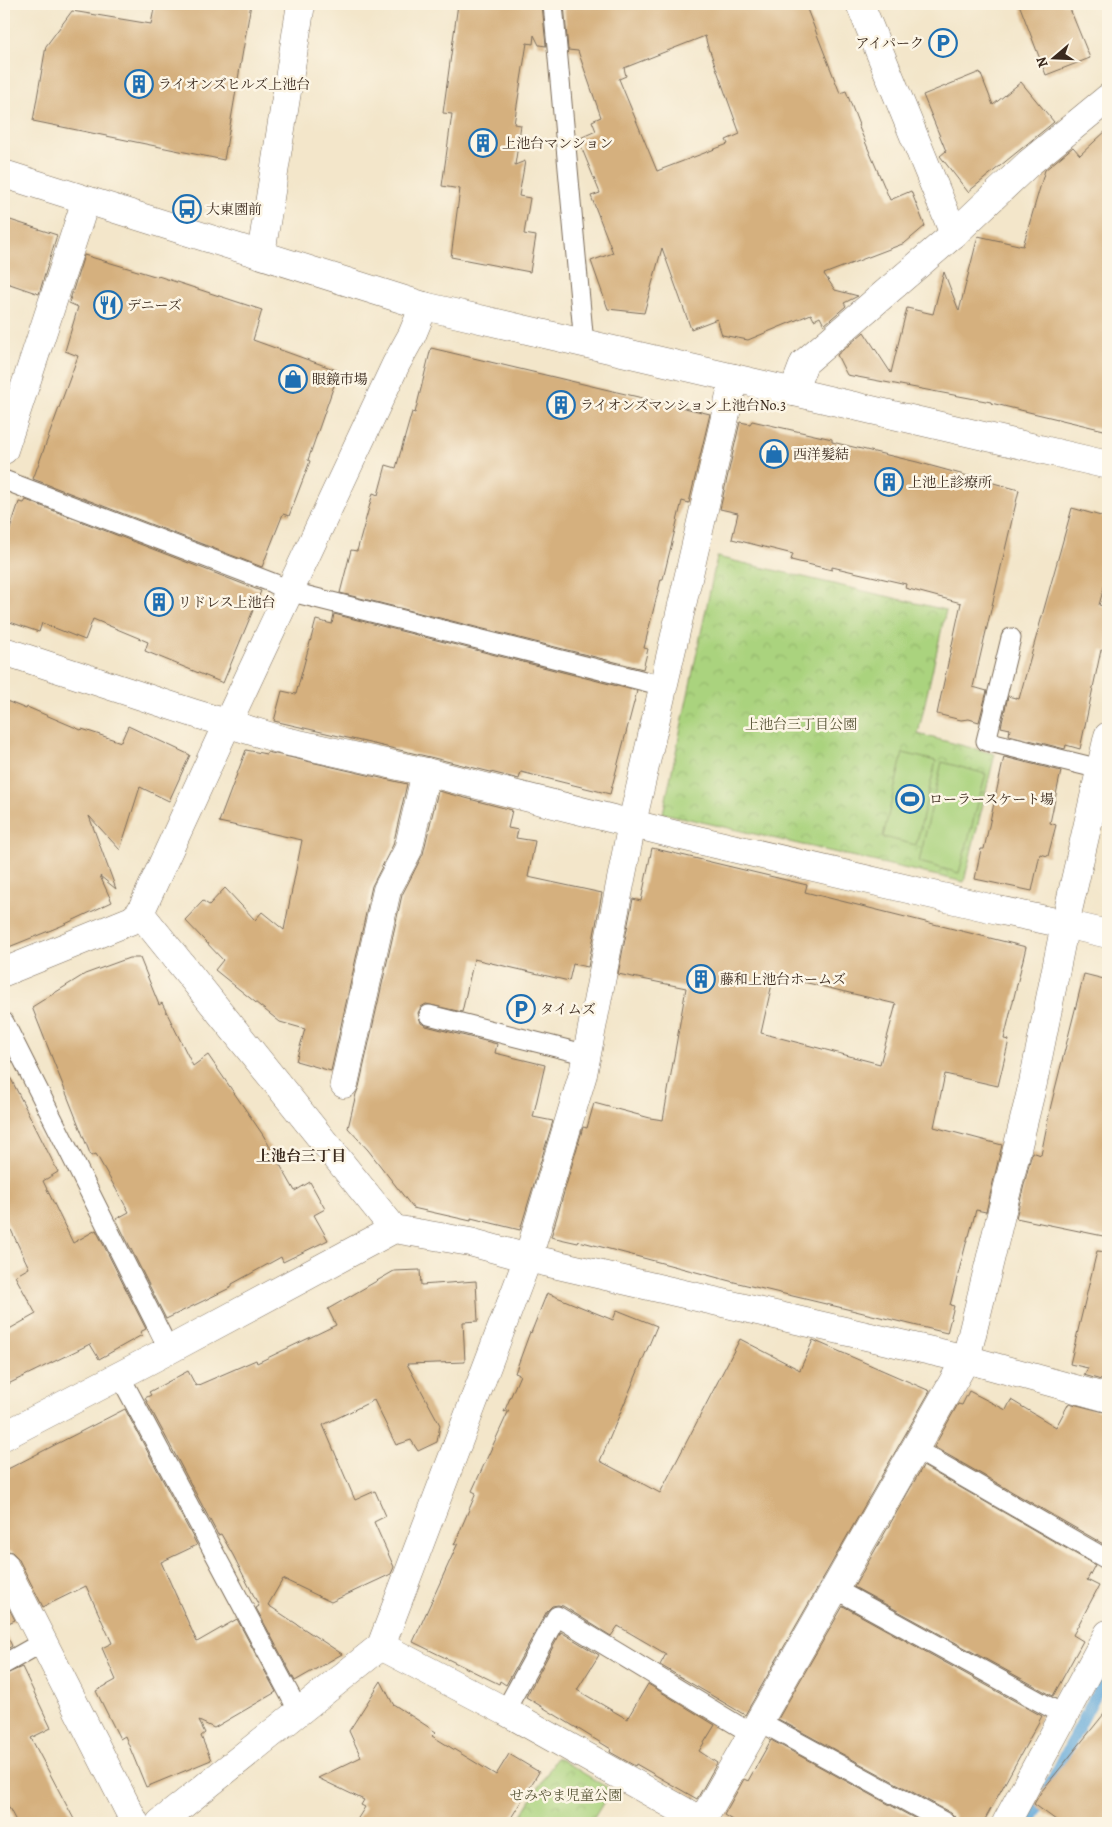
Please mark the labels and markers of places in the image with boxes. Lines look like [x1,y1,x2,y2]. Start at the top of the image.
parking icon: アイパーク [928,28,958,58]
place label: アイパーク [856,34,924,53]
building icon: ライオンズヒルズ上池台 [124,69,154,99]
place label: ライオンズヒルズ上池台 [158,75,310,94]
building icon: 上池台マンション [468,128,498,158]
place label: 上池台マンション [502,134,613,153]
bus stop icon: 大東園前 [172,194,202,224]
place label: 大東園前 [206,200,262,219]
restaurant icon: デニーズ [93,290,123,320]
place label: デニーズ [127,296,182,315]
shop icon: 眼鏡市場 [278,364,308,394]
place label: 眼鏡市場 [312,370,368,389]
building icon: ライオンズマンション上池台No.3 [546,390,576,420]
place label: ライオンズマンション上池台No.3 [580,396,786,415]
shop icon: 西洋髪結 [759,439,789,469]
place label: 西洋髪結 [793,445,849,464]
building icon: 上池上診療所 [874,467,904,497]
place label: 上池上診療所 [908,473,992,492]
building icon: リドレス上池台 [144,587,174,617]
place label: リドレス上池台 [178,593,276,612]
sports icon: ローラースケート場 [895,784,925,814]
place label: ローラースケート場 [929,790,1054,809]
building icon: 藤和上池台ホームズ [686,964,716,994]
place label: 藤和上池台ホームズ [720,970,846,989]
parking icon: タイムズ [506,994,536,1024]
place label: タイムズ [540,1000,596,1019]

